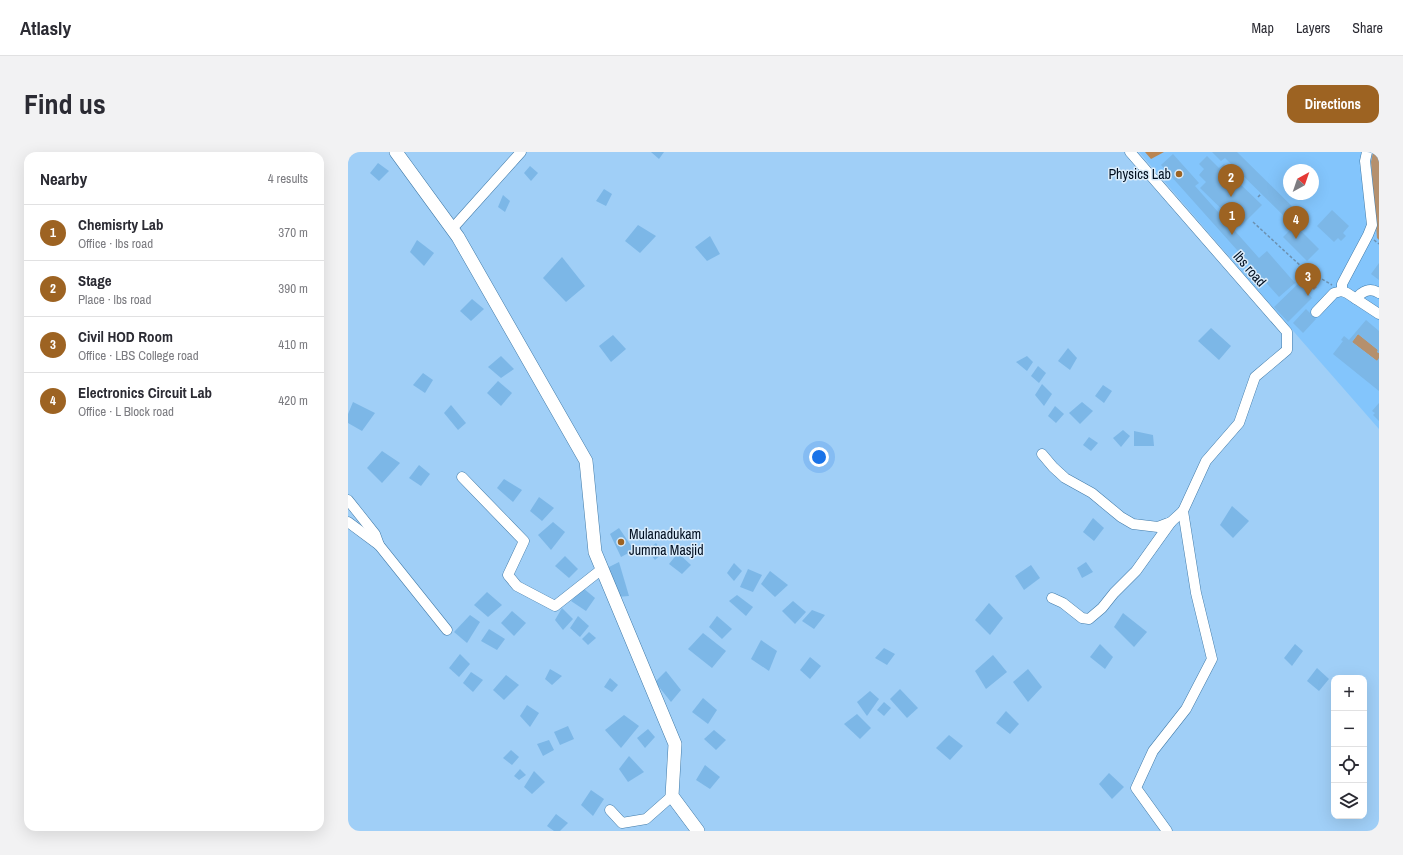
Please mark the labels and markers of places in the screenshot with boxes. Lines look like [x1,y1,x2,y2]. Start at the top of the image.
pin: 2 [1218,164,1244,197]
place label: Physics Lab [1108,165,1171,183]
marker: Physics Lab [1174,169,1184,179]
pin: 1 [1219,202,1245,235]
pin: 4 [1283,206,1309,239]
pin: 3 [1295,263,1321,296]
place label: Mulanadukam Jumma Masjid [629,525,704,559]
marker: Mulanadukam Jumma Masjid [616,537,626,547]

